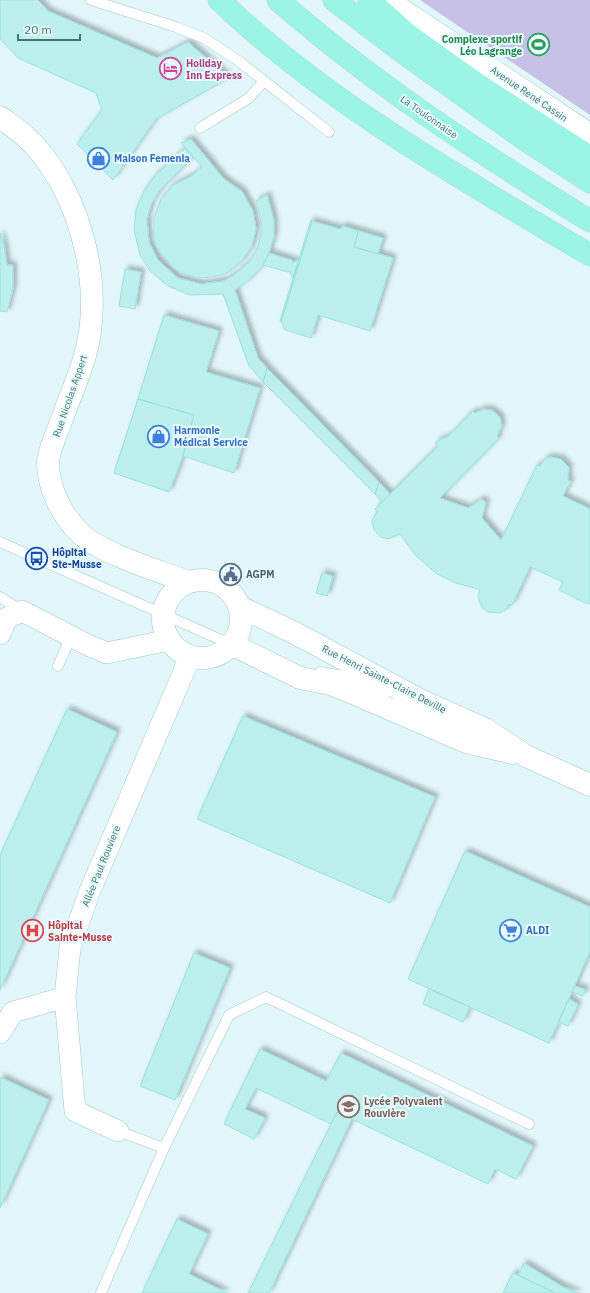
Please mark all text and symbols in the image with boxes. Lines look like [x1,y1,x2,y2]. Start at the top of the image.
scale bar [18,16,80,42]
text: 20 m [24,22,52,37]
sports icon: Complexe sportif Léo Lagrange [525,32,551,58]
place label: Complexe sportif Léo Lagrange [442,33,522,58]
hotel icon: Holiday Inn Express [158,56,184,82]
place label: Holiday Inn Express [186,57,242,82]
street label: Avenue René Cassin [488,63,570,125]
street label: La Toulonnaise [398,92,461,142]
shop icon: Maison Femenia [86,145,112,171]
place label: Maison Femenia [114,152,190,165]
street label: Rue Nicolas Appert [50,353,90,439]
shop icon: Harmonie Médical Service [145,423,171,449]
place label: Harmonie Médical Service [174,424,248,449]
bus stop icon: Hôpital Ste-Musse [24,545,50,571]
place label: Hôpital Ste-Musse [52,546,102,571]
public building icon: AGPM [217,561,243,587]
place label: AGPM [246,568,275,581]
street label: Rue Henri Sainte-Claire Deville [320,642,449,716]
street label: Allée Paul Rouviere [79,823,123,909]
supermarket icon: ALDI [497,917,523,943]
hospital icon: Hôpital Sainte-Musse [19,918,45,944]
place label: Hôpital Sainte-Musse [48,919,112,944]
place label: ALDI [526,924,549,937]
school or university icon: Lycée Polyvalent Rouvière [335,1094,361,1120]
place label: Lycée Polyvalent Rouvière [364,1095,443,1120]

